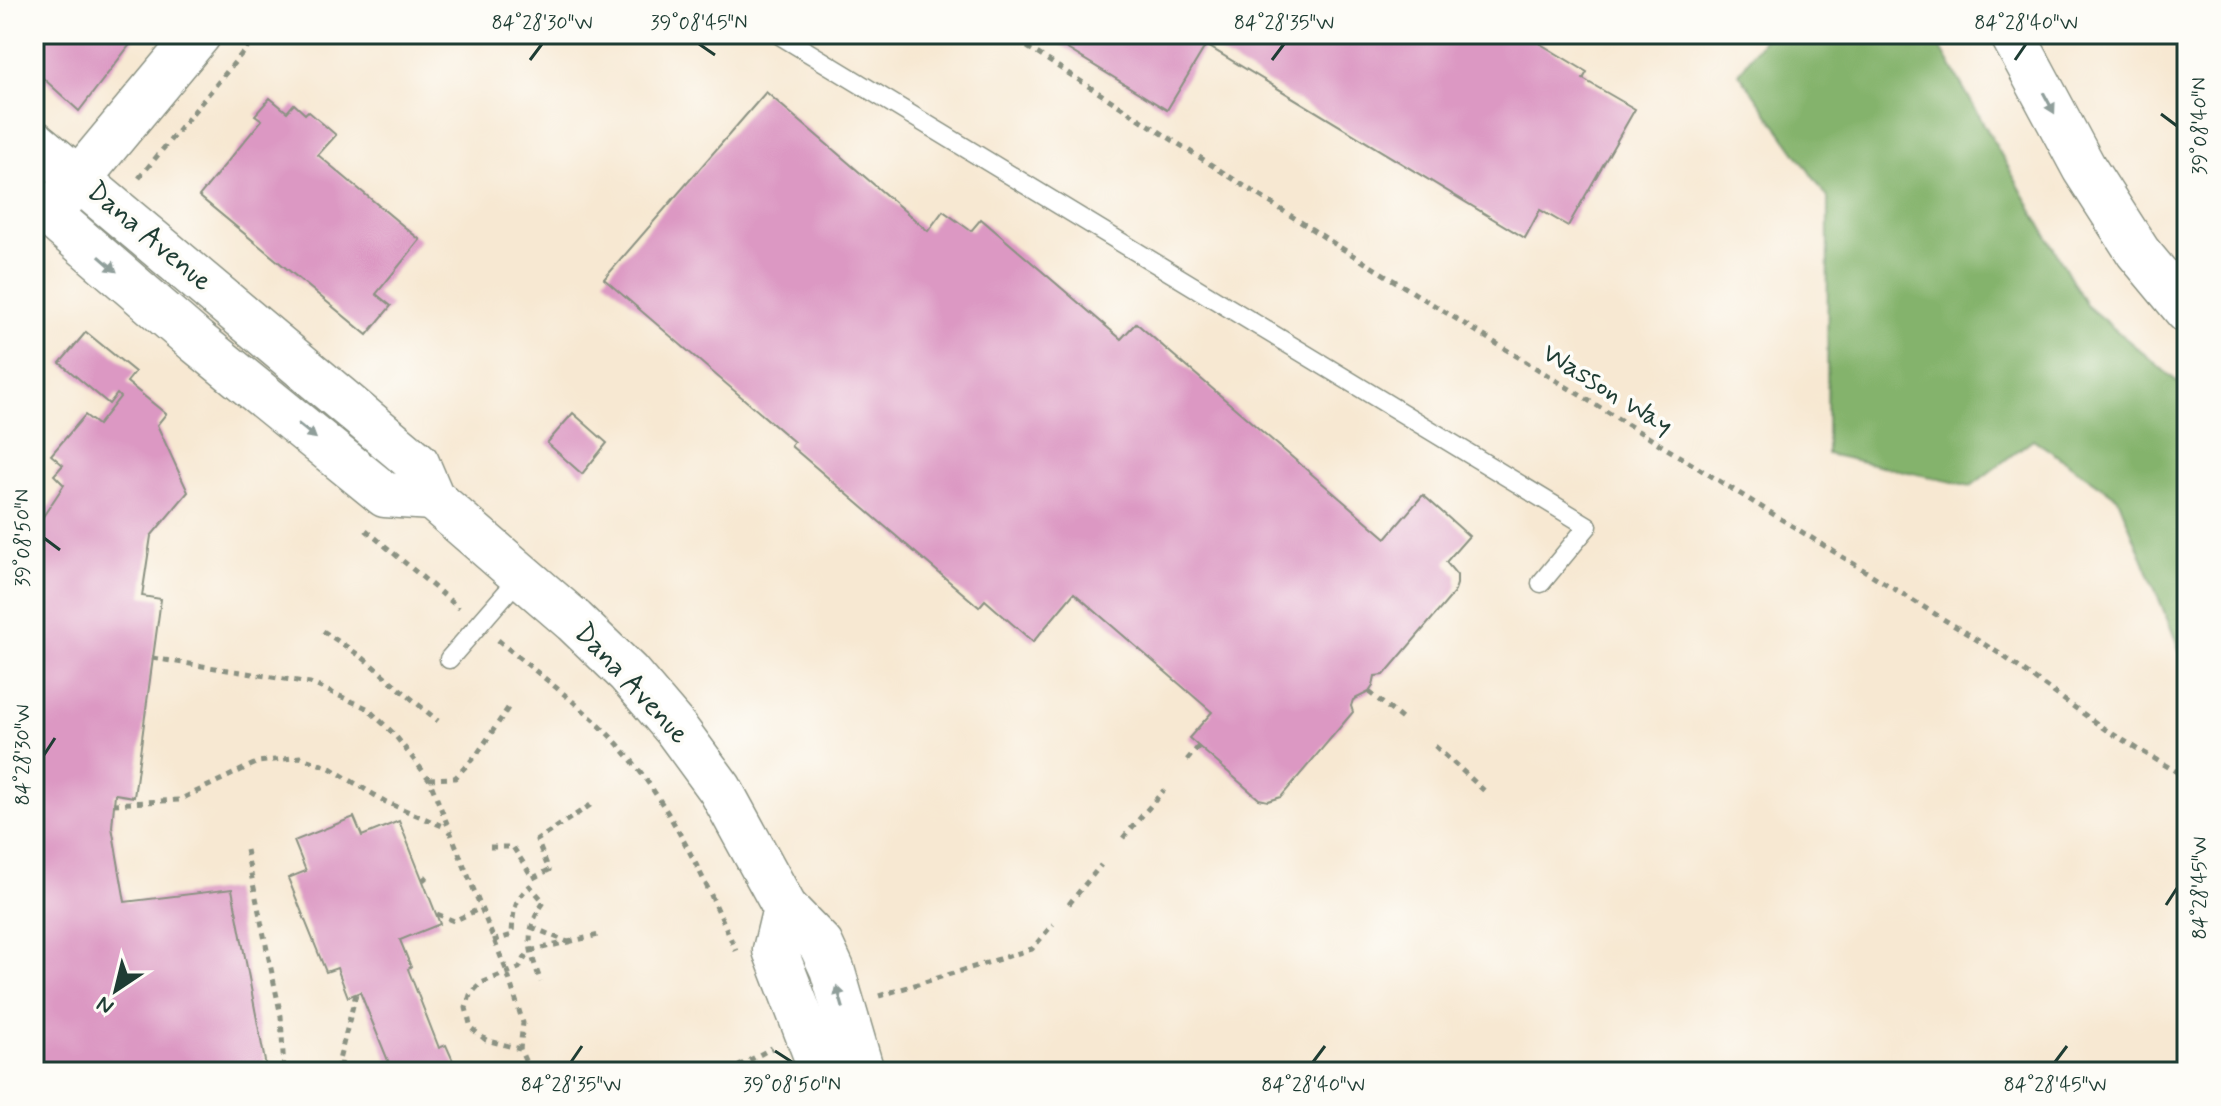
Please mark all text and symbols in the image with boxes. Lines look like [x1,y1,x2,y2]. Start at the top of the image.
text: 84°28'30"W [491,10,593,37]
text: 39°08'45"N [651,10,748,37]
text: 84°28'35"W [1234,10,1334,37]
text: 84°28'40"W [1974,10,2078,37]
text: 39°08'40"N [2187,77,2214,175]
one-way arrow [2042,91,2055,114]
street label: Dana Avenue [79,174,219,300]
one-way arrow [98,255,118,273]
street label: Wasson Way [1535,335,1679,445]
one-way arrow [297,423,317,439]
text: 39°08'50"N [10,489,37,587]
street label: Dana Avenue [565,615,697,753]
text: 84°28'30"W [10,704,37,806]
text: 84°28'45"W [2187,837,2214,939]
north arrow [76,950,156,1030]
one-way arrow [833,985,846,1009]
text: N [92,989,120,1020]
text: 84°28'35"W [521,1072,621,1099]
text: 39°08'50"N [743,1072,841,1099]
text: 84°28'40"W [1261,1072,1365,1099]
text: 84°28'45"W [2004,1072,2106,1099]

